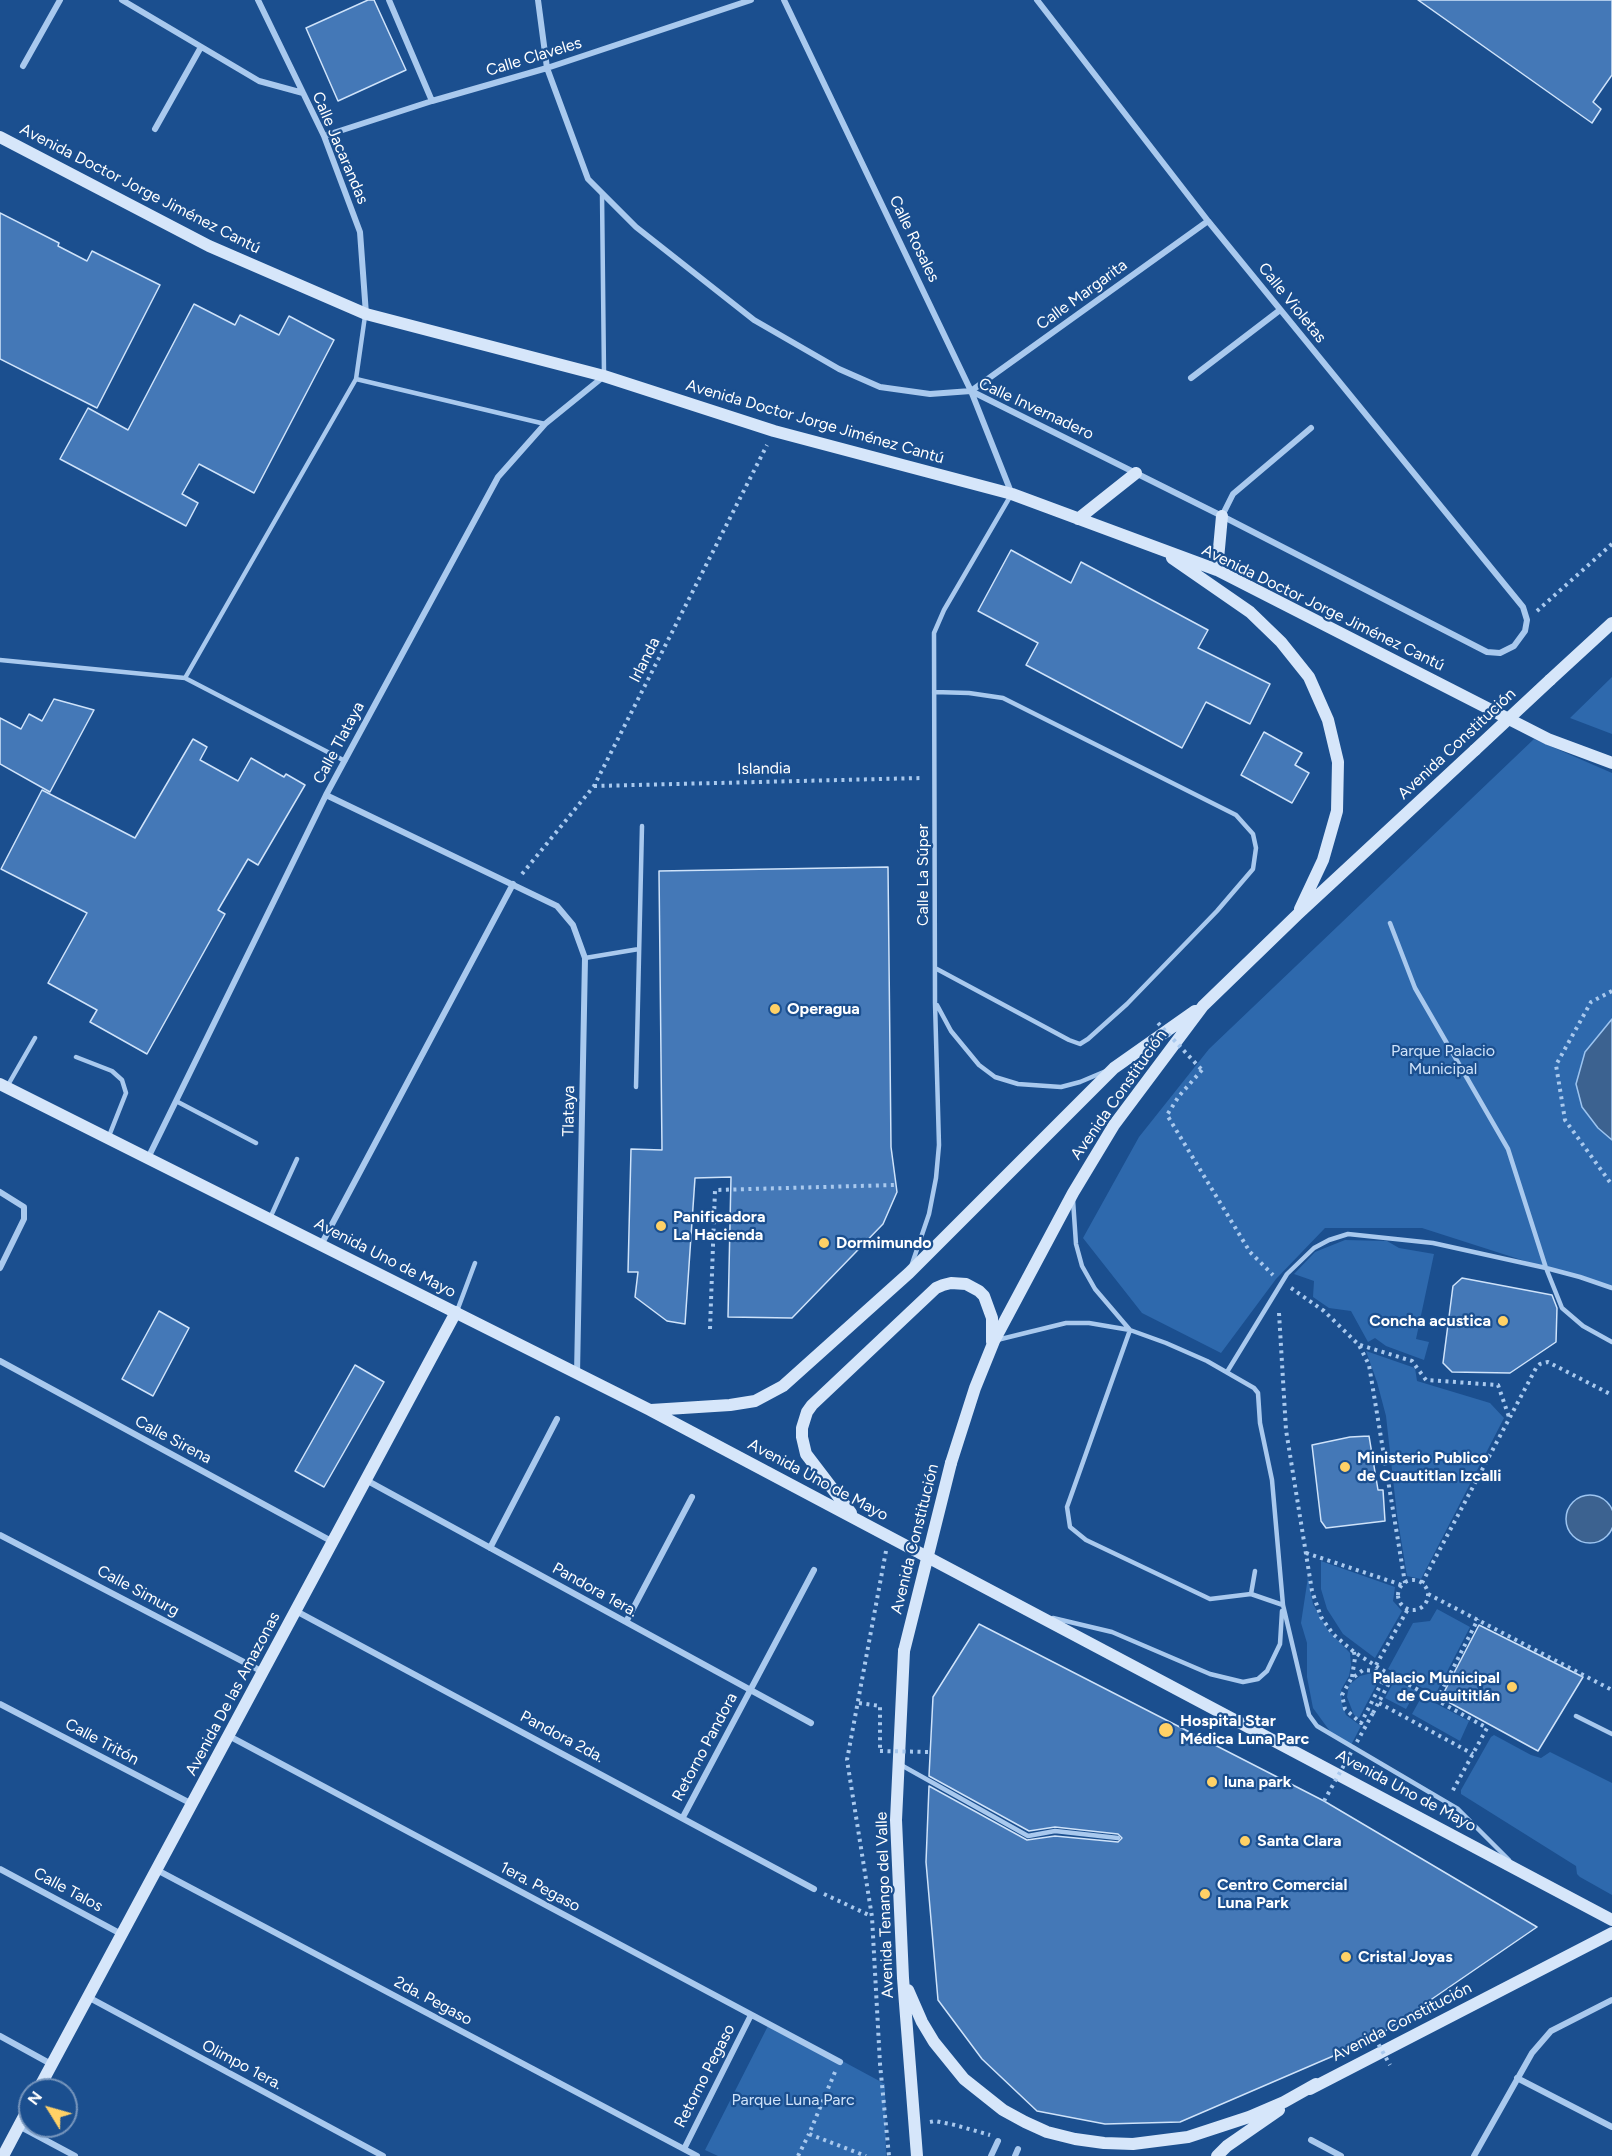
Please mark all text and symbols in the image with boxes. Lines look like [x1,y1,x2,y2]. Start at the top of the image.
street label: Calle Claveles [484,33,584,81]
street label: Calle Jacarandas [308,89,372,207]
street label: Avenida Doctor Jorge Jiménez Cantú [16,120,264,258]
street label: Calle Rosales [885,193,943,285]
street label: Calle Margarita [1033,256,1131,334]
street label: Calle Violetas [1254,259,1330,347]
street label: Calle Invernadero [975,374,1097,444]
street label: Avenida Doctor Jorge Jiménez Cantú [684,376,946,468]
street label: Avenida Doctor Jorge Jiménez Cantú [1199,541,1447,675]
street label: Irlanda [626,634,664,686]
street label: Avenida Constitución [1394,684,1520,804]
street label: Calle Tlataya [309,699,369,787]
street label: Islandia [737,759,791,779]
street label: Calle La Súper [913,824,933,926]
place label: Operagua [787,999,860,1019]
marker: Operagua [768,1002,782,1016]
street label: Avenida Constitución [1067,1026,1171,1164]
park label: Parque Palacio Municipal [1391,1041,1495,1079]
street label: Tlataya [559,1085,579,1137]
place label: Panificadora La Hacienda [673,1207,765,1245]
street label: Avenida Uno de Mayo [311,1214,459,1302]
marker: Panificadora La Hacienda [654,1219,668,1233]
place label: Dormimundo [836,1233,932,1253]
marker: Dormimundo [817,1236,831,1250]
place label: Concha acustica [1369,1311,1491,1331]
marker: Concha acustica [1496,1314,1510,1328]
street label: Calle Sirena [131,1412,215,1468]
street label: Avenida Uno de Mayo [745,1435,891,1525]
place label: Ministerio Publico de Cuautitlan Izcalli [1357,1448,1501,1486]
marker: Ministerio Publico de Cuautitlan Izcalli [1338,1460,1352,1474]
street label: Avenida Constitución [887,1462,943,1616]
street label: Pandora 1era. [549,1559,641,1621]
street label: Calle Simurg [94,1561,182,1621]
street label: Avenida De las Amazonas [182,1609,284,1779]
place label: Palacio Municipal de Cuauititlán [1372,1668,1500,1706]
marker: Palacio Municipal de Cuauititlán [1505,1680,1519,1694]
street label: Retorno Pandora [668,1690,742,1804]
street label: Pandora 2da. [517,1707,607,1767]
place label: Hospital Star Médica Luna Parc [1180,1711,1309,1749]
street label: Calle Tritón [62,1715,142,1769]
marker: Hospital Star Médica Luna Parc [1157,1721,1175,1739]
street label: Avenida Uno de Mayo [1333,1746,1479,1836]
place label: luna park [1224,1772,1291,1792]
marker: luna park [1205,1775,1219,1789]
street label: Avenida Tenango del Valle [872,1811,898,1999]
place label: Santa Clara [1257,1831,1342,1851]
marker: Santa Clara [1238,1834,1252,1848]
street label: 1era. Pegaso [497,1858,583,1916]
street label: Calle Talos [30,1864,106,1916]
place label: Centro Comercial Luna Park [1217,1875,1347,1913]
marker: Centro Comercial Luna Park [1198,1887,1212,1901]
place label: Cristal Joyas [1358,1947,1453,1967]
marker: Cristal Joyas [1339,1950,1353,1964]
street label: 2da. Pegaso [391,1972,475,2030]
street label: Avenida Constitución [1329,1978,1475,2066]
street label: Retorno Pegaso [671,2021,739,2131]
street label: Olimpo 1era. [199,2036,285,2094]
north arrow [18,2078,78,2138]
text: N [24,2087,46,2109]
park label: Parque Luna Parc [731,2090,855,2110]

